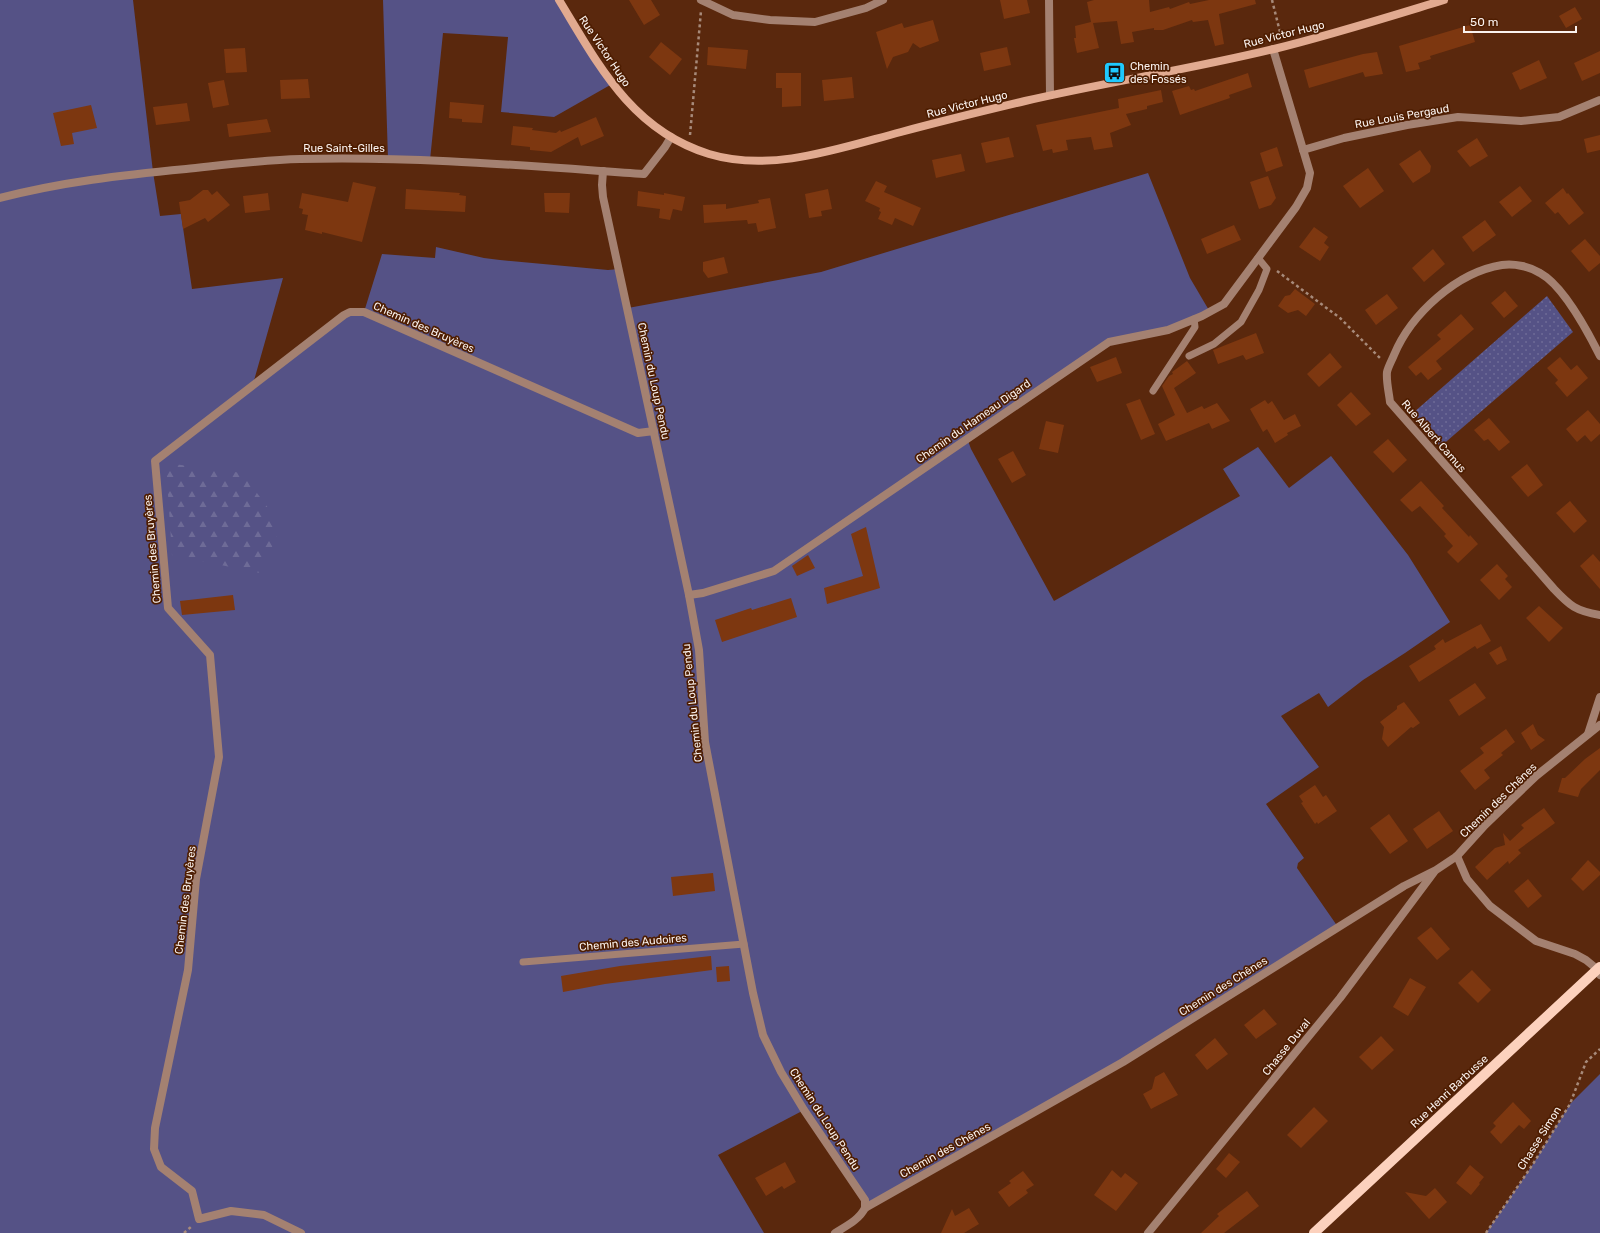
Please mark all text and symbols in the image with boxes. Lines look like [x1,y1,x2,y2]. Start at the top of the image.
scale bar [1464,8,1576,34]
street label: Rue Victor Hugo [576,13,633,89]
text: 50 m [1470,15,1498,29]
street label: Rue Victor Hugo [1242,18,1326,51]
bus stop icon: Chemin des Fossés [1102,59,1128,85]
place label: Chemin des Fossés [1130,60,1187,86]
street label: Rue Victor Hugo [925,88,1009,121]
street label: Rue Louis Pergaud [1354,102,1450,131]
street label: Rue Saint-Gilles [303,142,385,155]
street label: Chemin des Bruyères [371,299,477,356]
street label: Chemin du Loup Pendu [635,322,672,441]
street label: Chemin du Hameau Digard [914,377,1033,466]
street label: Rue Albert Camus [1399,397,1469,475]
street label: Chemin des Bruyères [141,494,164,604]
street label: Chemin du Loup Pendu [680,643,705,763]
street label: Chemin des Chênes [1457,760,1540,840]
street label: Chemin des Bruyères [172,845,199,955]
street label: Chemin des Audoires [579,931,688,954]
street label: Chemin des Chênes [1177,954,1270,1019]
street label: Chasse Duval [1260,1016,1313,1078]
street label: Rue Henri Barbusse [1408,1052,1491,1131]
street label: Chemin du Loup Pendu [787,1066,862,1173]
street label: Chasse Simon [1515,1104,1564,1172]
street label: Chemin des Chênes [898,1120,993,1181]

